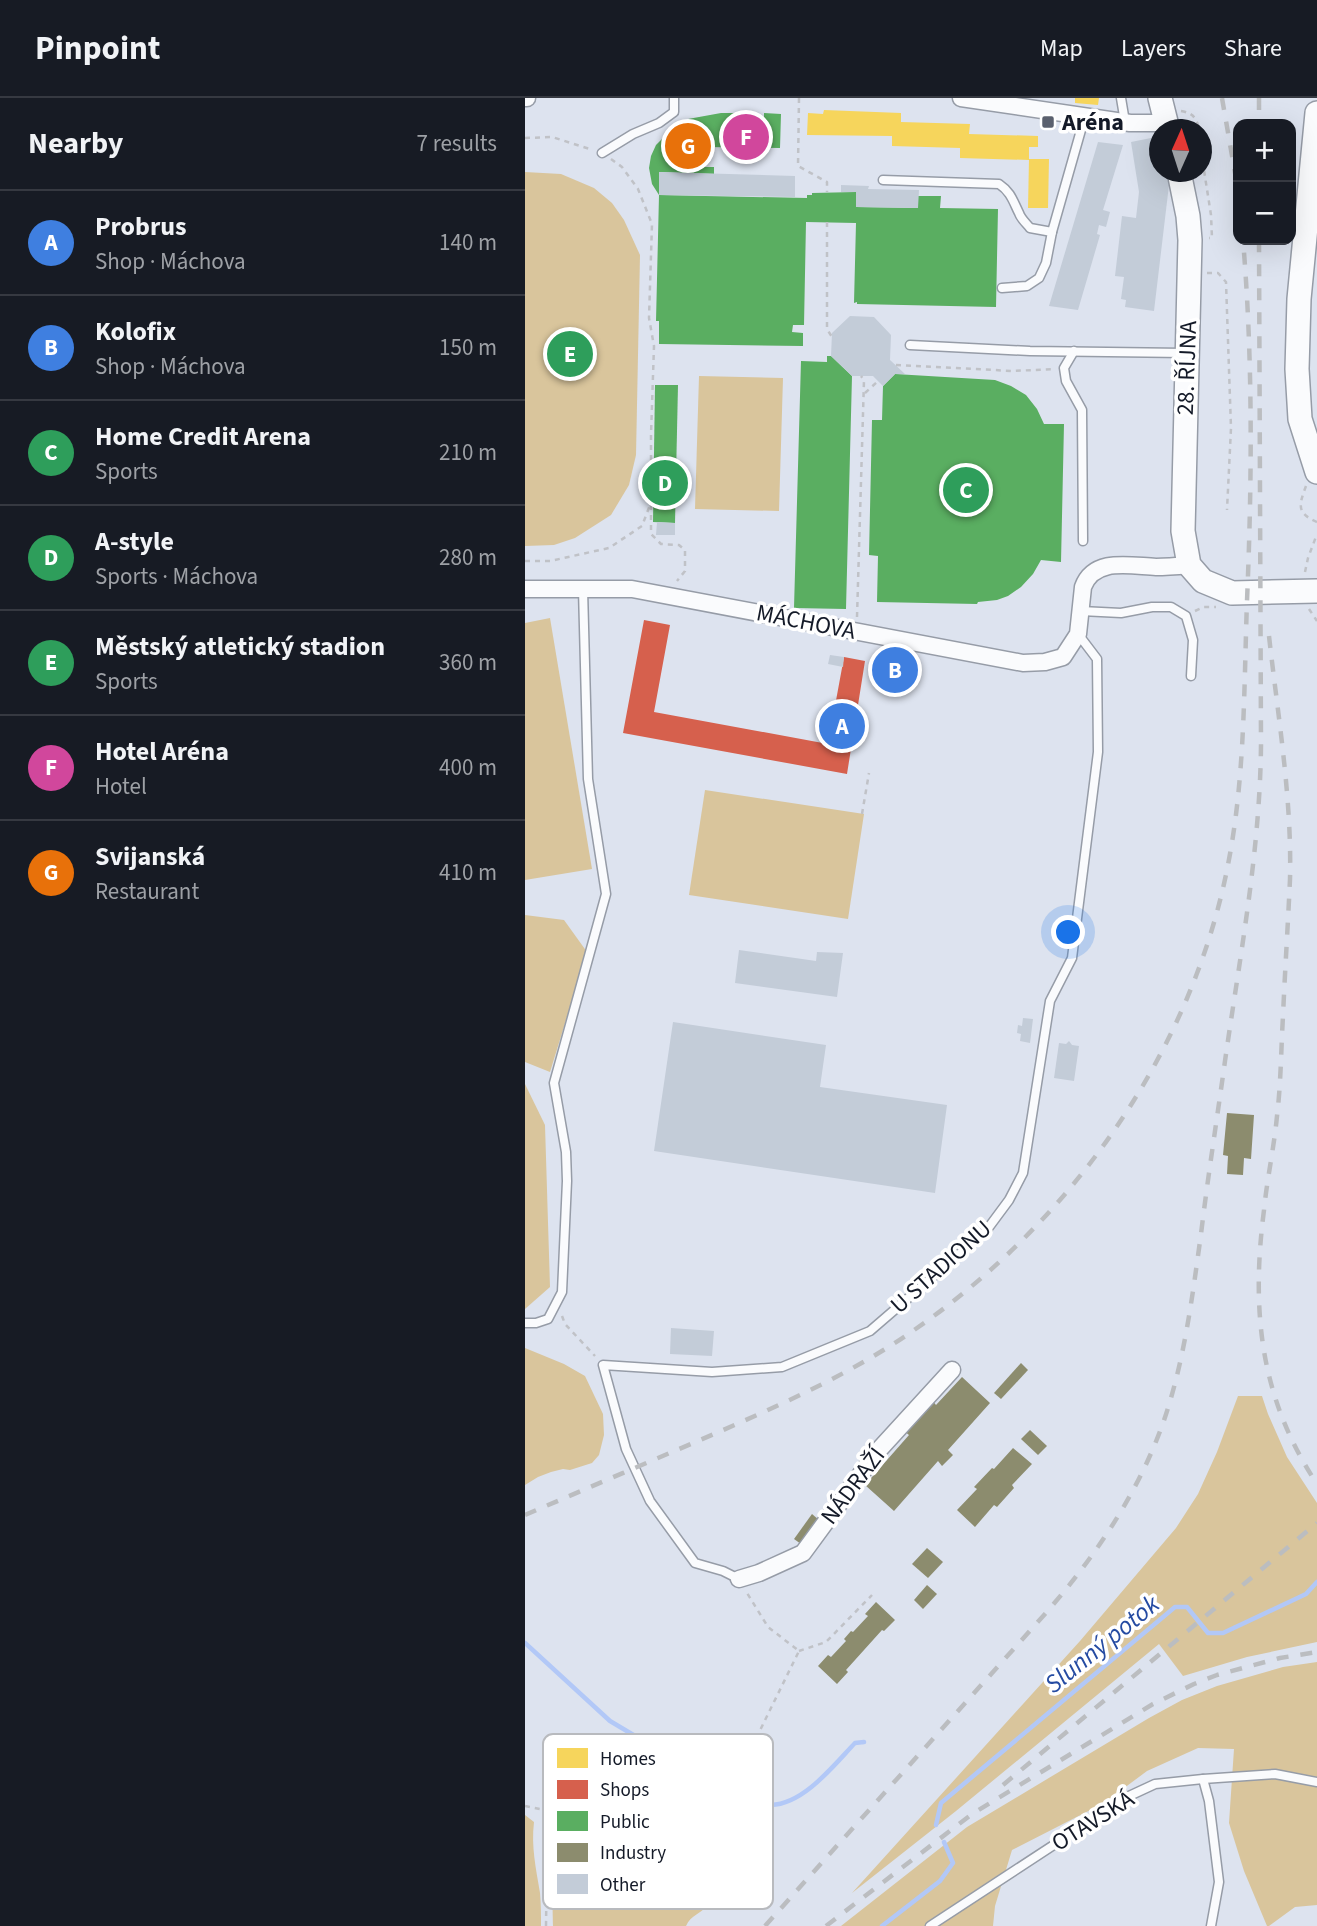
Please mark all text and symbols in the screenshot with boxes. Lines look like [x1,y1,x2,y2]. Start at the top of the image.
text: Pinpoint [35,25,161,72]
text: Map [1040,31,1083,66]
text: Layers [1121,31,1186,66]
text: Share [1224,31,1282,66]
place label: Aréna [1061,105,1124,140]
pin: F [723,111,769,163]
marker: Aréna [1040,114,1056,130]
north arrow [1149,119,1212,182]
map controls [1233,119,1296,245]
button: + [1233,119,1296,182]
pin: G [665,120,711,172]
text: Nearby [28,122,123,165]
text: 7 results [417,127,497,160]
button: − [1233,182,1296,245]
text: Probrus [95,208,187,245]
text: A [44,226,58,259]
text: 140 m [439,226,497,259]
text: Shop · Máchova [95,245,246,278]
text: Kolofix [95,313,176,350]
street label: 28. ŘÍJNA [1168,320,1206,416]
pin: E [547,328,593,380]
text: B [44,331,58,364]
text: 150 m [439,331,497,364]
text: Shop · Máchova [95,350,246,383]
text: Home Credit Arena [95,418,311,455]
text: C [44,436,58,469]
text: 210 m [439,436,497,469]
text: Sports [95,455,158,488]
pin: D [642,457,688,509]
pin: C [943,464,989,516]
text: A-style [95,523,174,560]
text: D [44,541,58,574]
text: 280 m [439,541,497,574]
text: Sports · Máchova [95,560,258,593]
street label: MÁCHOVA [753,595,859,649]
text: Městský atletický stadion [95,628,385,665]
pin: B [872,644,918,696]
text: E [45,646,57,679]
text: 360 m [439,646,497,679]
text: Sports [95,665,158,698]
pin: A [819,700,865,752]
text: Hotel Aréna [95,733,229,770]
text: F [45,751,57,784]
text: 400 m [439,751,497,784]
text: Hotel [95,770,147,803]
text: Svijanská [95,838,205,875]
text: G [44,856,58,889]
text: 410 m [439,856,497,889]
text: Restaurant [95,875,199,908]
your location [1051,915,1085,949]
street label: U STADIONU [883,1212,999,1322]
street label: NÁDRAŽÍ [812,1439,895,1532]
water label: Slunný potok [1037,1586,1168,1702]
legend [543,1734,773,1909]
text: Homes [600,1746,656,1773]
text: Shops [600,1777,649,1804]
street label: OTAVSKÁ [1045,1782,1141,1860]
text: Public [600,1809,650,1836]
text: Industry [600,1840,666,1867]
text: Other [600,1872,646,1899]

